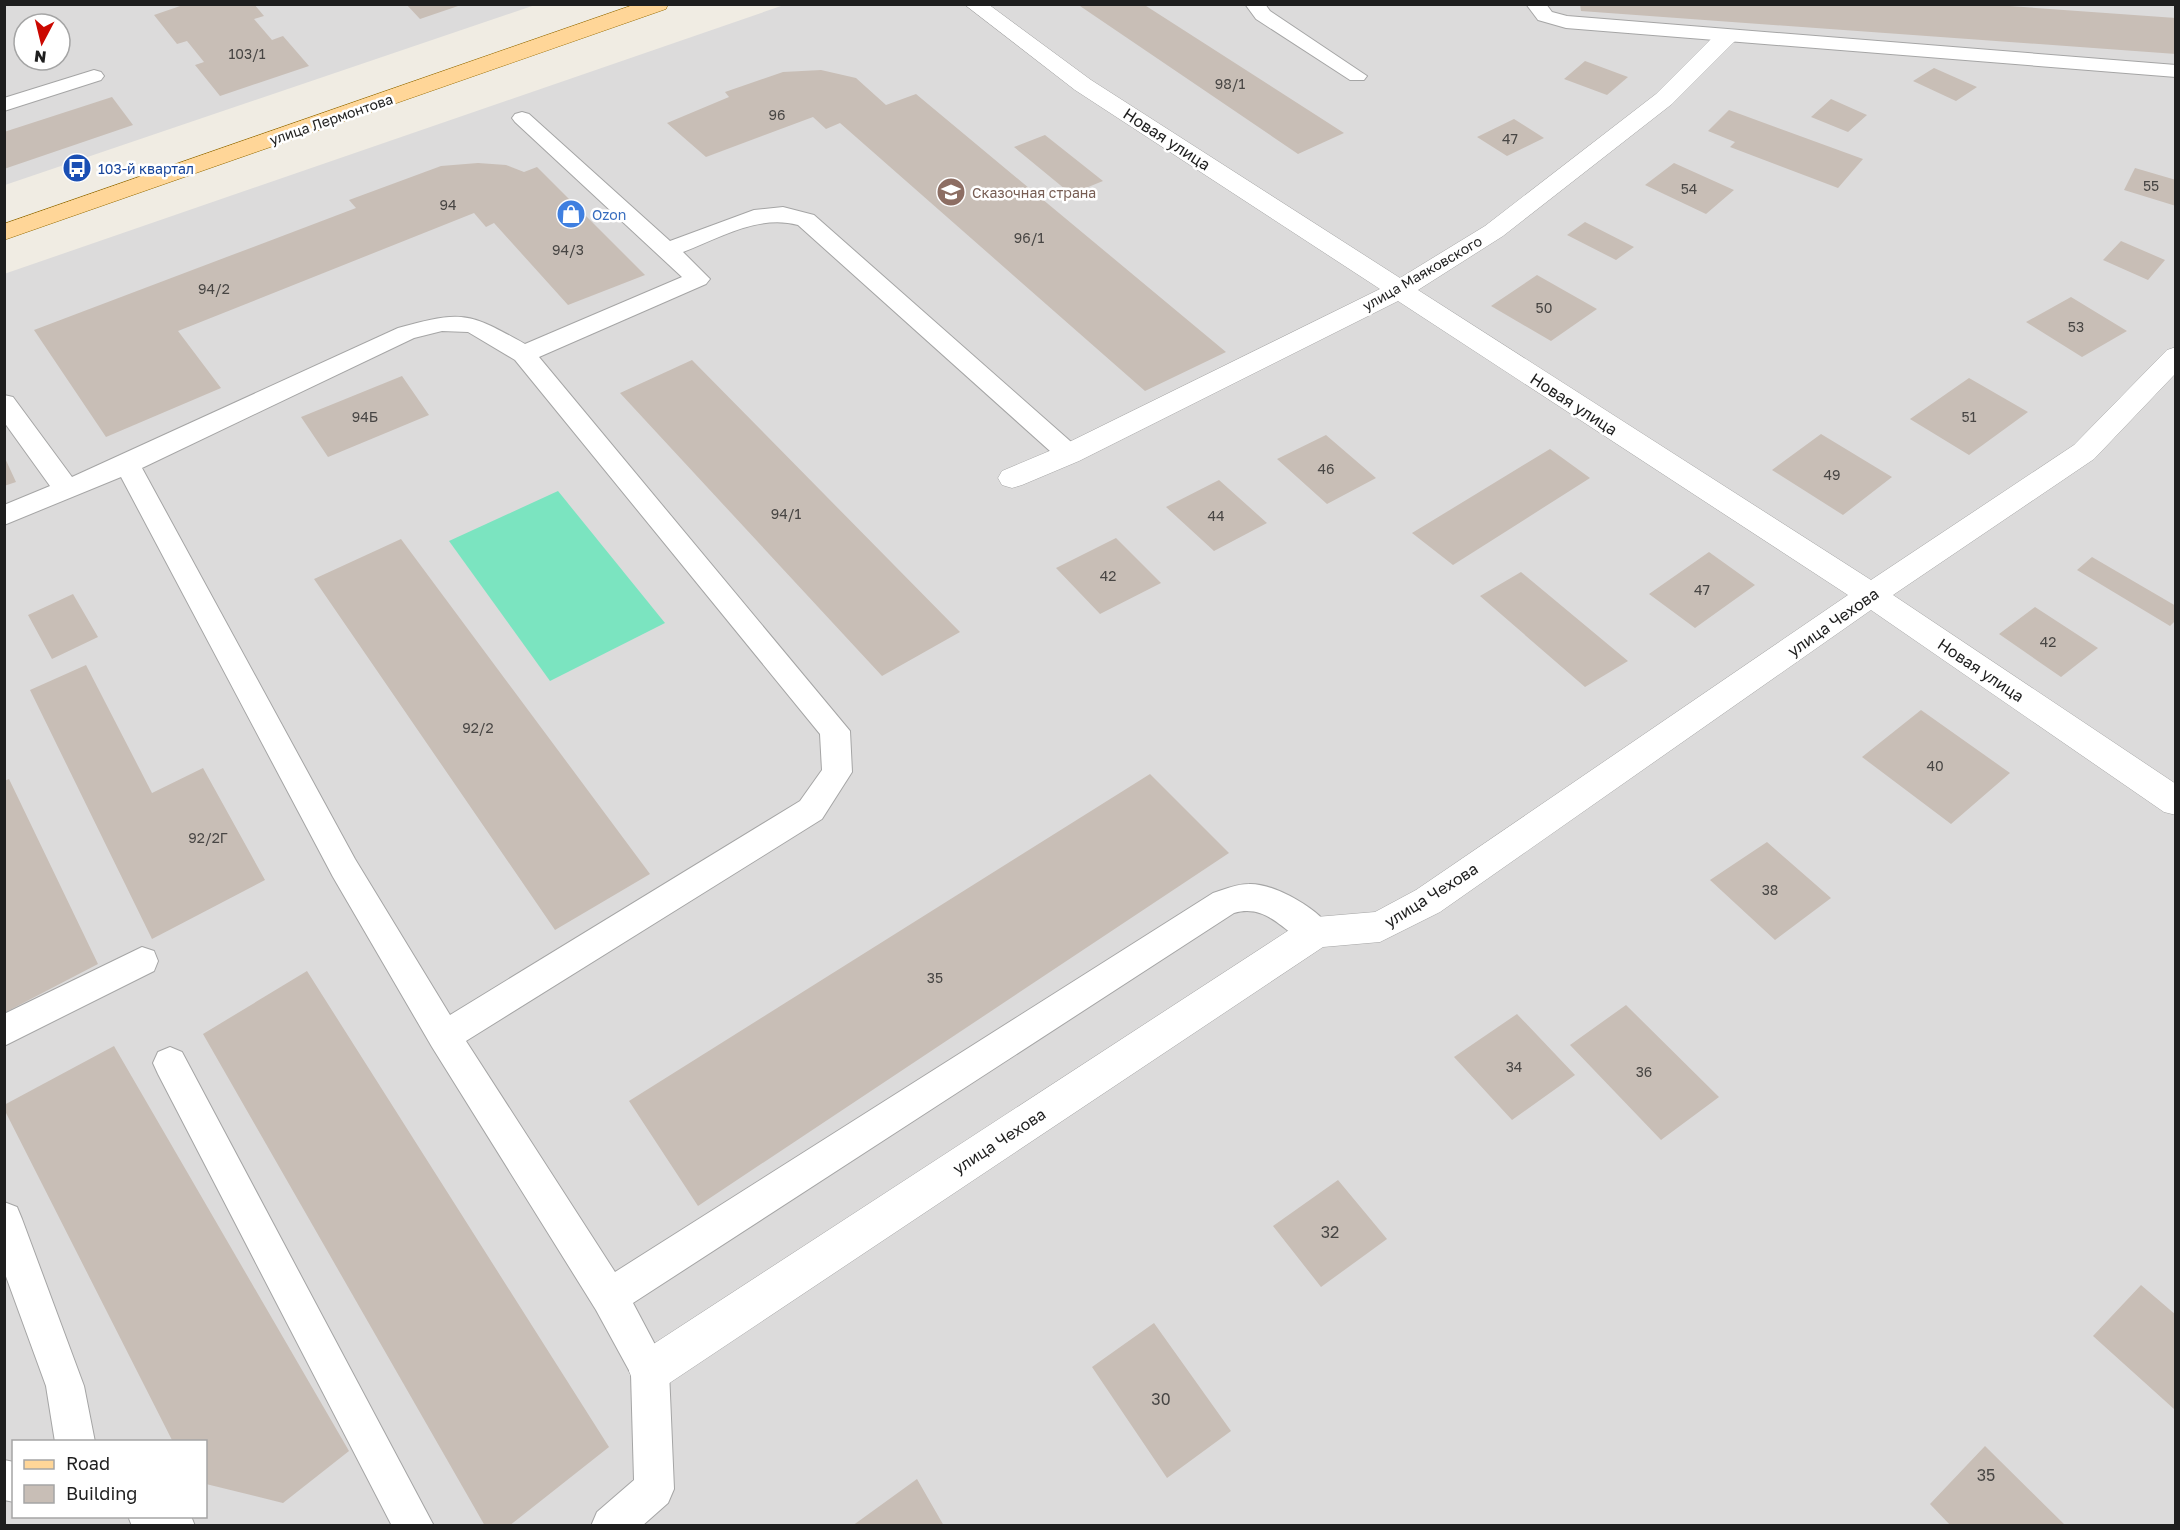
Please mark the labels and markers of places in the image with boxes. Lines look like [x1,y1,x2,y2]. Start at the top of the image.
bus stop icon: 103-й квартал [61,152,93,184]
place label: 103-й квартал [98,160,194,177]
school or university icon: Сказочная страна [935,176,967,208]
place label: Сказочная страна [972,184,1096,201]
shop icon: Ozon [555,198,587,230]
place label: Ozon [592,206,626,223]

